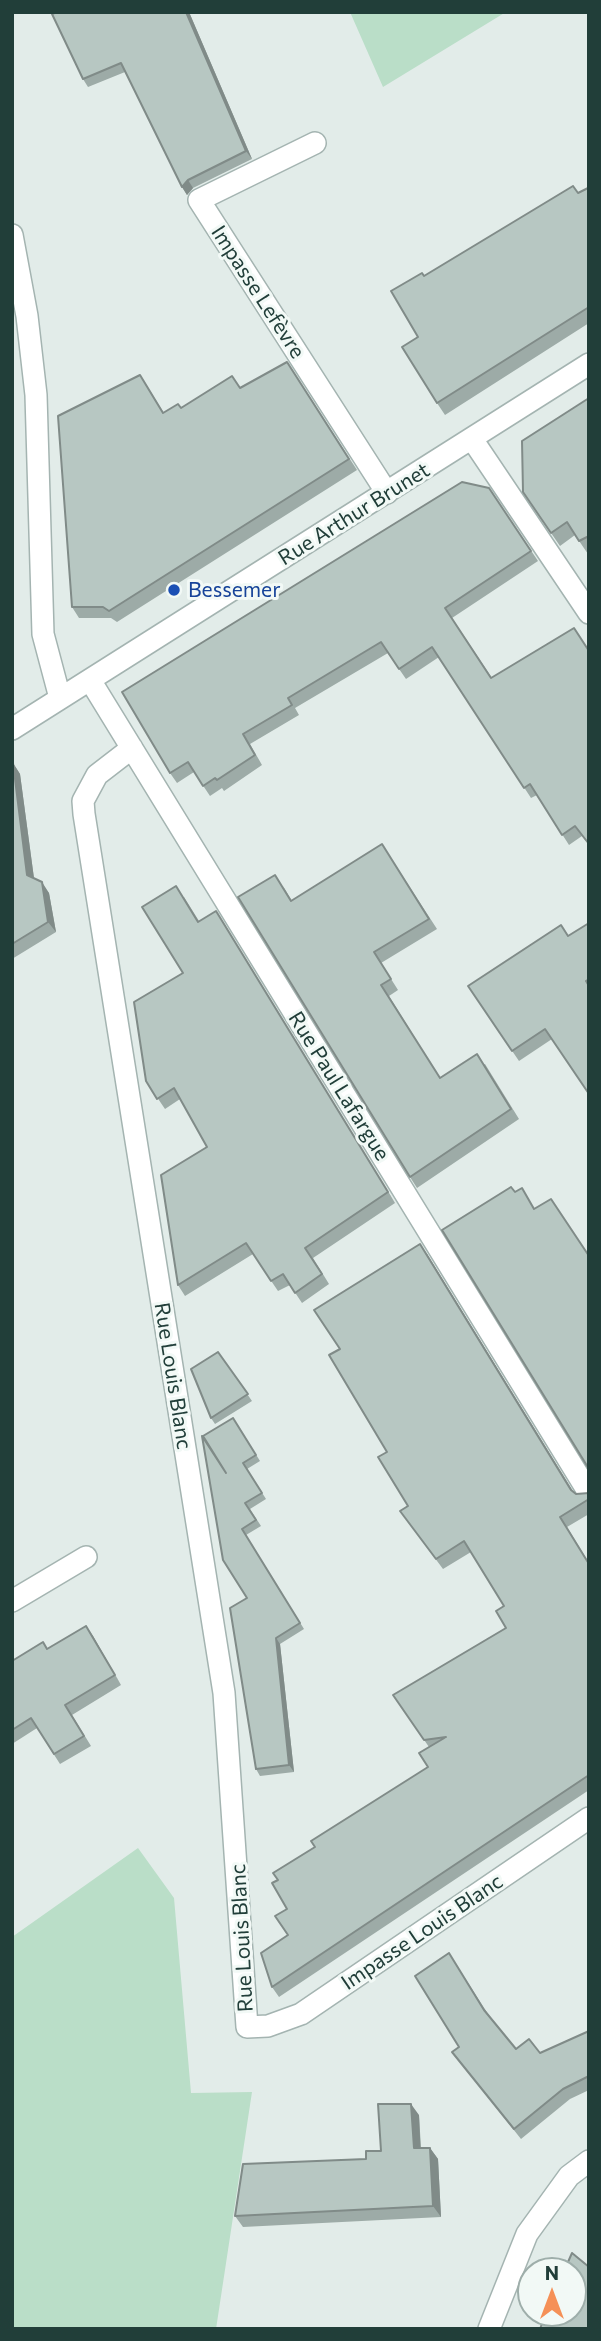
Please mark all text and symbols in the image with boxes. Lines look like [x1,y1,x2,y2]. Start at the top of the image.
street label: Impasse Lefèvre [206,221,310,363]
street label: Rue Arthur Brunet [274,457,434,571]
place label: Bessemer [188,577,281,603]
marker: Bessemer [166,582,182,598]
street label: Rue Paul Lafargue [283,1007,395,1165]
street label: Rue Louis Blanc [149,1301,197,1451]
street label: Rue Louis Blanc [226,1863,258,2013]
street label: Impasse Louis Blanc [336,1869,508,1995]
north arrow [517,2257,587,2327]
text: N [545,2261,559,2284]

